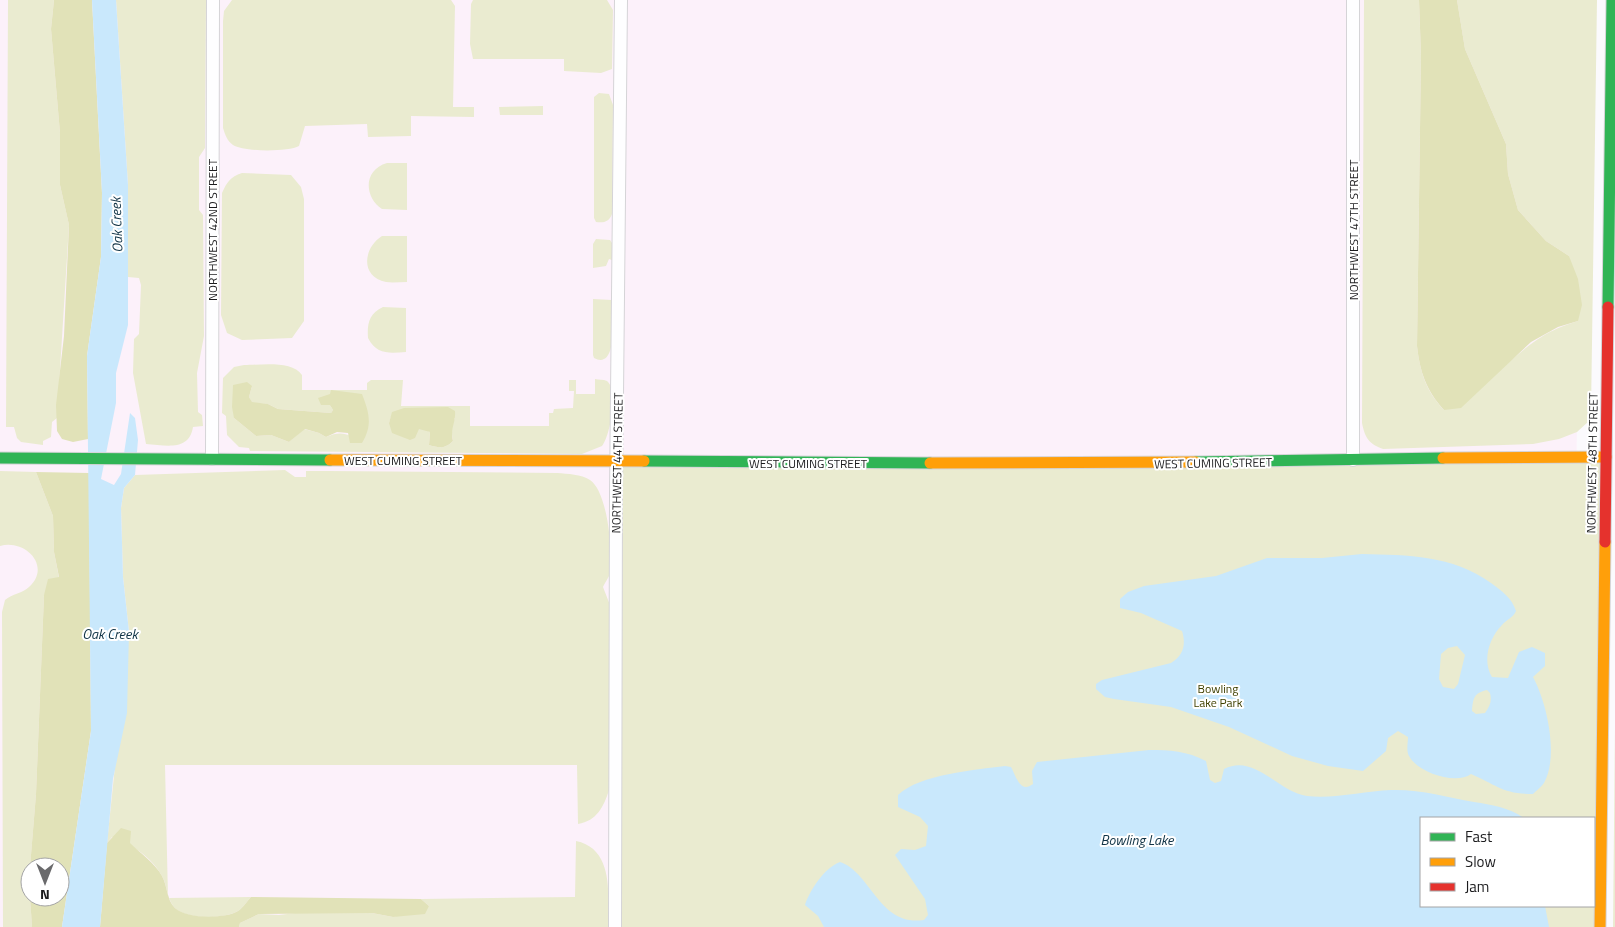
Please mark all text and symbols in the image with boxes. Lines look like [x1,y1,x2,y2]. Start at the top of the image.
street label: NORTHWEST 42ND STREET [203,158,222,301]
street label: NORTHWEST 47TH STREET [1344,159,1363,300]
water label: Oak Creek [104,195,127,253]
street label: NORTHWEST 44TH STREET [606,392,628,534]
street label: NORTHWEST 48TH STREET [1581,392,1603,534]
street label: WEST CUMING STREET [344,451,463,470]
street label: WEST CUMING STREET [1154,452,1273,474]
street label: WEST CUMING STREET [749,454,868,473]
water label: Oak Creek [82,623,140,644]
park label: Bowling Lake Park [1193,679,1243,712]
legend [1420,817,1595,907]
text: Fast [1465,825,1493,848]
water label: Bowling Lake [1100,829,1175,850]
text: Slow [1465,850,1496,873]
north arrow [20,857,70,907]
text: Jam [1465,875,1489,898]
text: N [40,885,50,906]

